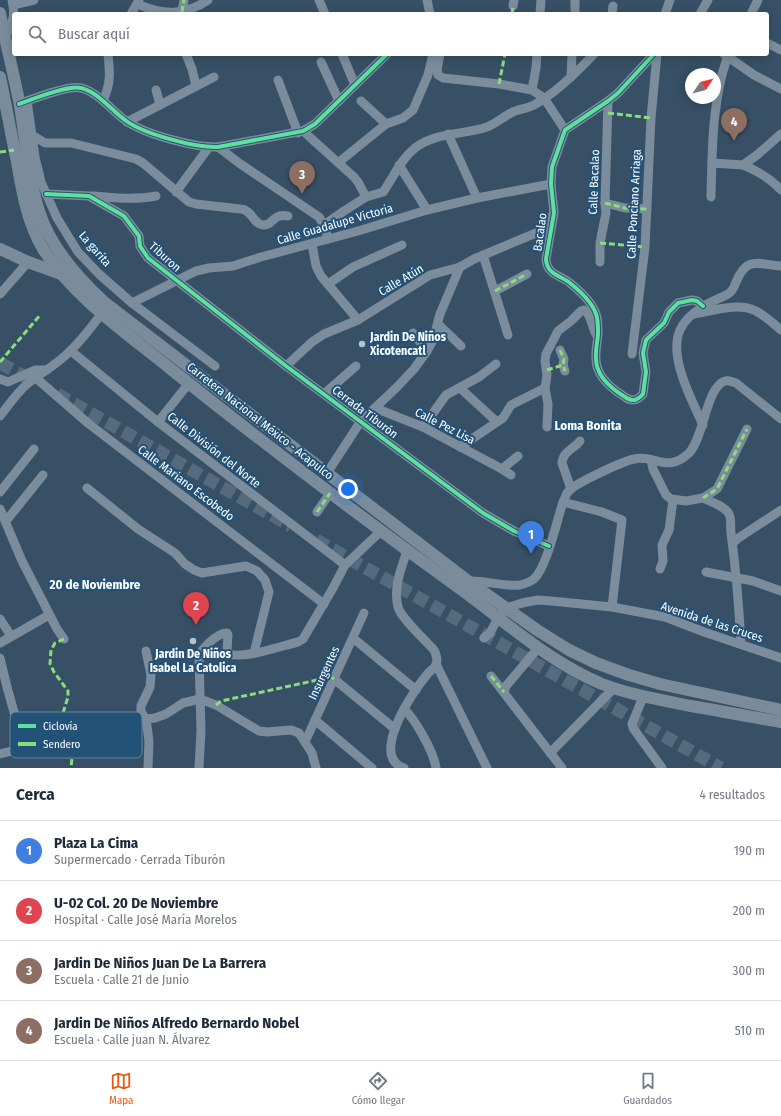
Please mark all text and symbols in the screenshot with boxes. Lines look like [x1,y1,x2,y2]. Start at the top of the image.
search box [12,12,769,56]
icon: search [26,23,48,45]
text: Buscar aquí [58,25,130,43]
north arrow [685,68,721,104]
pin: 4 [721,108,747,141]
street label: Calle Bacalao [586,149,602,215]
street label: Calle Ponciano Arriaga [624,149,644,259]
pin: 3 [289,161,315,194]
street label: Calle Guadalupe Victoria [275,201,395,247]
street label: Bacalao [530,212,550,252]
street label: La garita [76,228,114,270]
street label: Tiburon [146,239,184,275]
street label: Calle Atún [376,261,426,299]
place label: Jardin De Niños Xicotencatl [369,330,447,358]
marker: Jardin De Niños Xicotencatl [357,339,367,349]
street label: Carretera Nacional México - Acapulco [184,360,336,482]
street label: Cerrada Tiburón [329,383,401,441]
street label: Calle Pez Lisa [413,405,477,447]
street label: Calle División del Norte [165,409,263,491]
district label: Loma Bonita [554,418,622,433]
street label: Calle Mariano Escobedo [135,442,237,524]
your location [338,479,358,499]
pin: 1 [518,521,544,554]
district label: 20 de Noviembre [49,577,141,592]
pin: 2 [183,592,209,625]
street label: Avenida de las Cruces [659,599,765,645]
marker: Jardin De Niños Isabel La Catolica [188,636,198,646]
street label: Insurgentes [306,644,342,702]
place label: Jardin De Niños Isabel La Catolica [150,647,236,675]
legend [10,712,142,758]
text: Ciclovía [43,720,78,733]
text: Sendero [43,738,81,751]
text: Cerca [16,784,55,805]
text: 4 resultados [699,787,765,802]
text: Plaza La Cima [54,834,138,852]
text: 1 [26,843,32,858]
text: 190 m [734,843,765,858]
text: Supermercado · Cerrada Tiburón [54,852,225,867]
text: U-02 Col. 20 De Noviembre [54,894,218,912]
text: 2 [26,903,32,918]
text: 200 m [733,903,765,918]
text: Hospital · Calle José María Morelos [54,912,237,927]
text: Jardin De Niños Juan De La Barrera [54,954,266,972]
text: 3 [26,963,32,978]
text: 300 m [733,963,765,978]
text: Escuela · Calle 21 de Junio [54,972,189,987]
text: Jardin De Niños Alfredo Bernardo Nobel [54,1014,299,1032]
text: 4 [26,1023,32,1038]
text: 510 m [735,1023,765,1038]
text: Escuela · Calle juan N. Álvarez [54,1032,210,1047]
tab: Mapa [109,1070,133,1107]
tab: Cómo llegar [352,1070,405,1107]
tab: Guardados [623,1070,672,1107]

